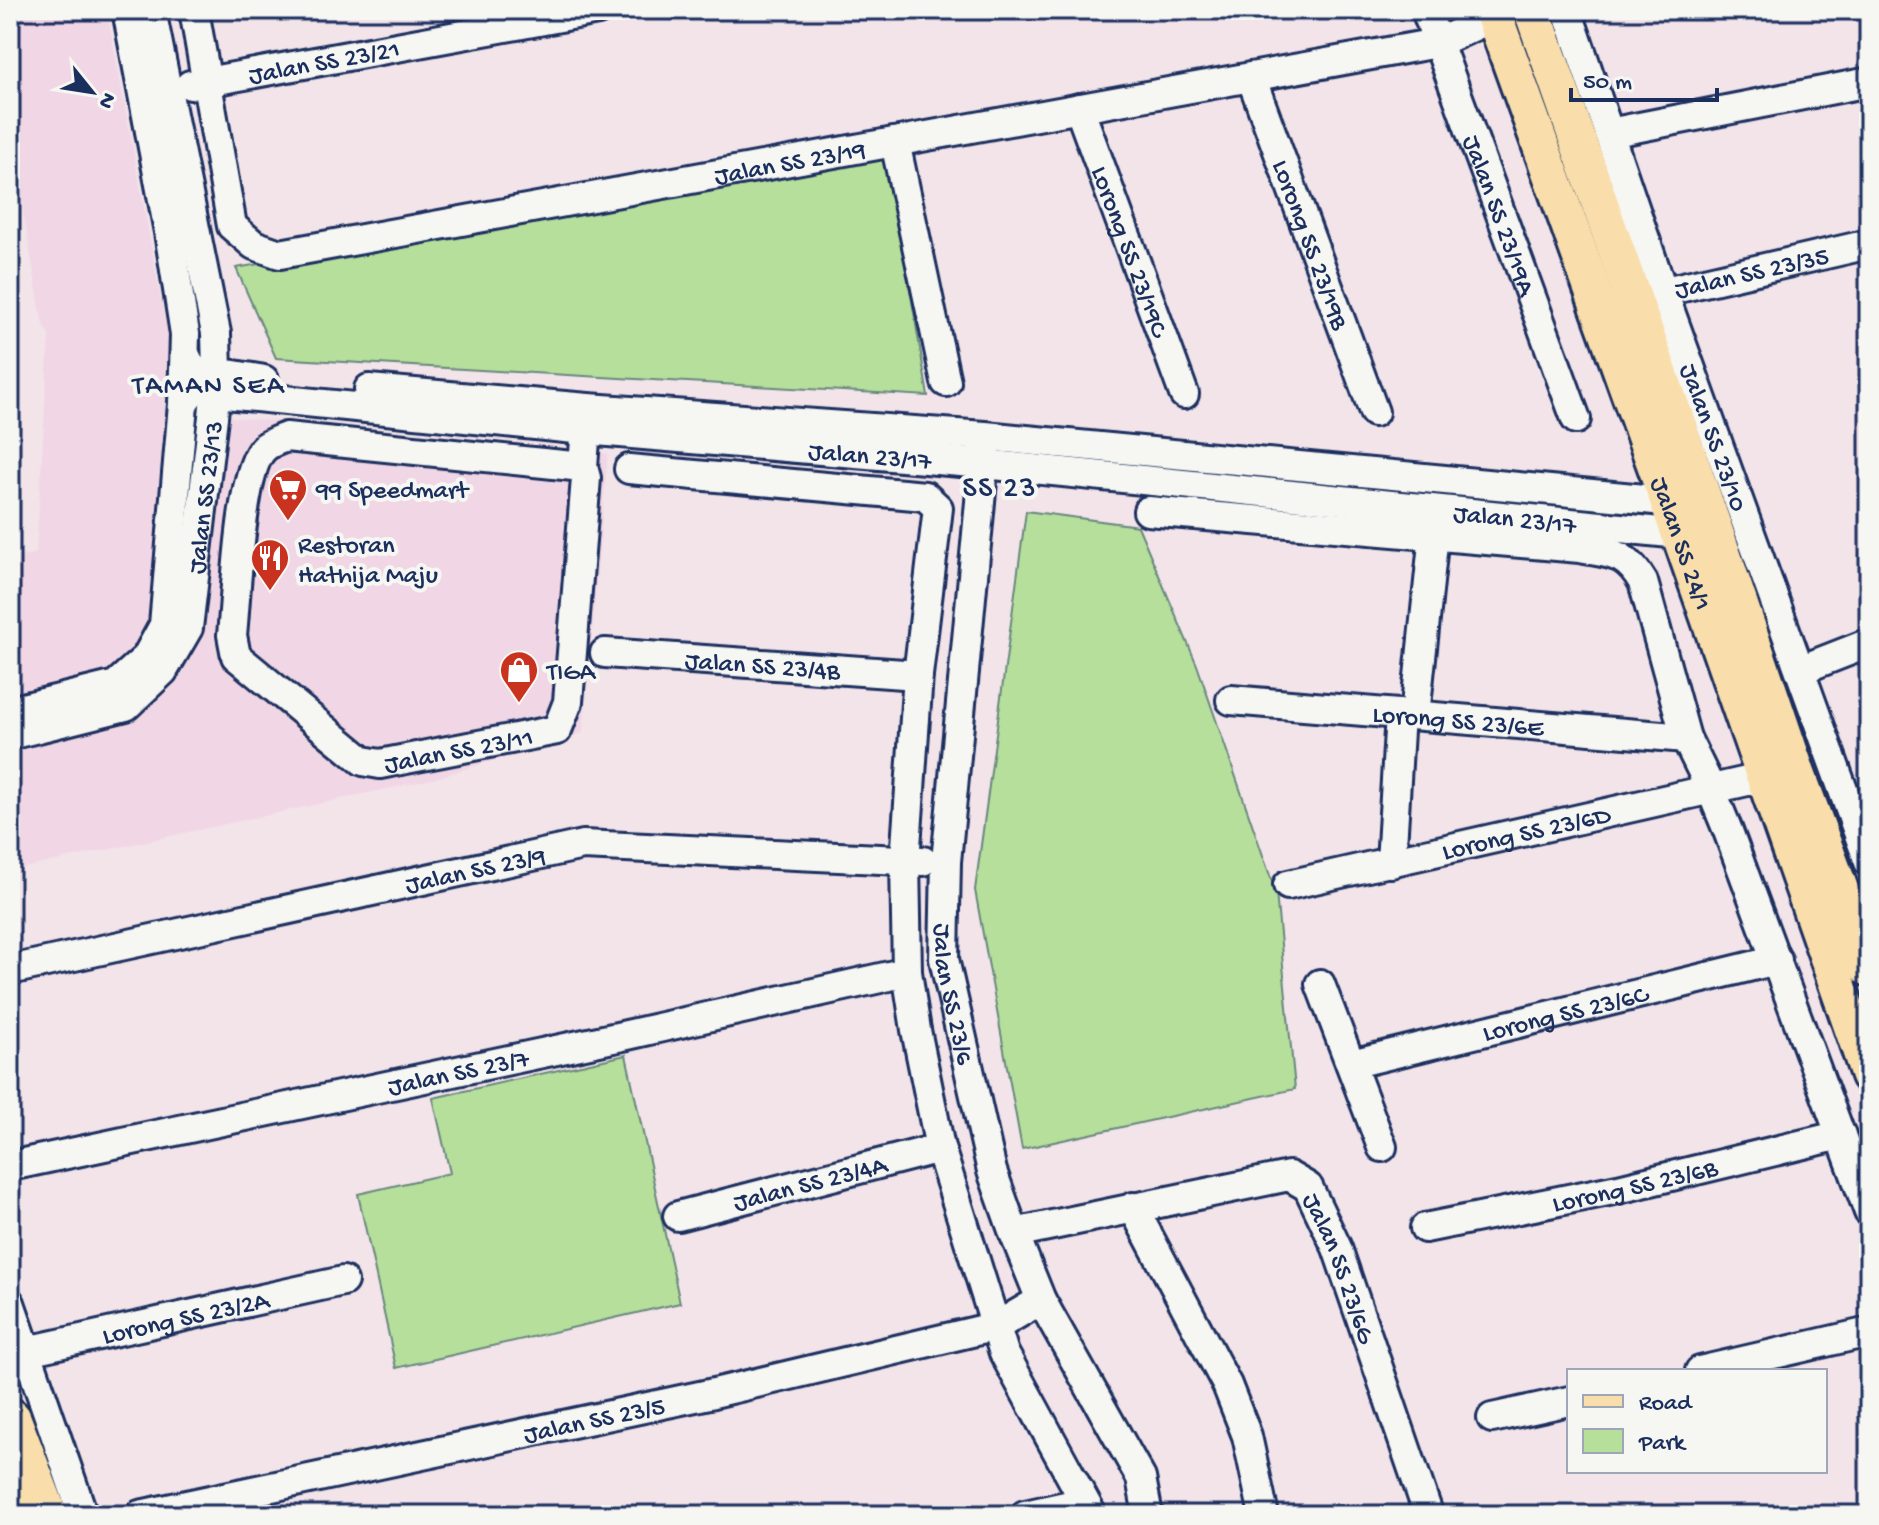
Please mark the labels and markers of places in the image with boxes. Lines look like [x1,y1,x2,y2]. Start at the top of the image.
supermarket icon: 99 Speedmart [267,467,309,522]
place label: 99 Speedmart [315,477,470,508]
place label: Restoran Hathija Maju [298,532,438,593]
restaurant icon: Restoran Hathija Maju [249,537,291,592]
shop icon: TIGA [498,649,540,704]
place label: TIGA [545,659,597,690]

